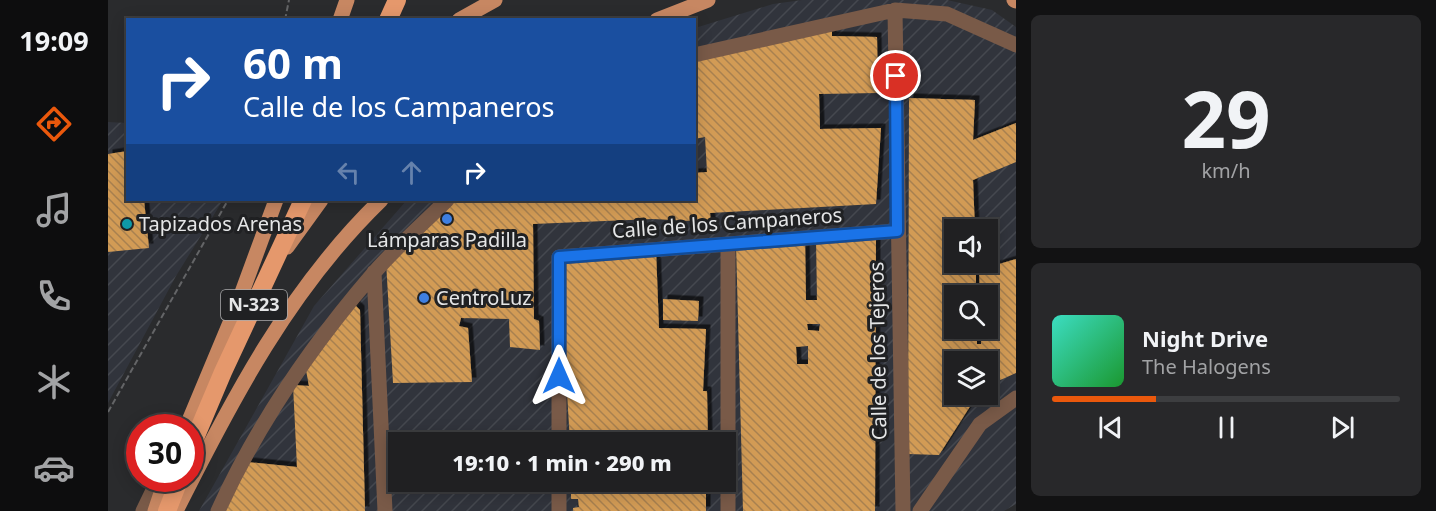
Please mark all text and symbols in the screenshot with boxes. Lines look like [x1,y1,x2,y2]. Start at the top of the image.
text: 19:09 [19,22,89,59]
text: 60 m [243,34,343,91]
icon: right [144,42,222,120]
pin [870,50,921,101]
icon: arrive [879,59,912,92]
text: 29 [1181,65,1271,171]
text: Calle de los Campaneros [243,88,555,125]
icon: directions [33,103,75,145]
icon: left [332,156,365,189]
icon: ahead [395,156,428,189]
icon: right [458,156,491,189]
text: km/h [1201,157,1251,184]
icon: music [33,189,75,231]
street label: Calle de los Campaneros [611,201,843,244]
place label: Tapizados Arenas [139,210,302,237]
marker: Lámparas Padilla [440,212,454,226]
marker: Tapizados Arenas [120,217,134,231]
map controls [944,219,998,405]
button: sound [944,219,998,273]
place label: Lámparas Padilla [367,226,527,253]
street label: Calle de los Tejeros [862,262,893,440]
icon: phone [33,275,75,317]
place label: CentroLuz [436,284,532,311]
button: search [944,285,998,339]
road number: N-323 [221,290,287,320]
marker: CentroLuz [417,291,431,305]
text: Night Drive [1142,323,1268,353]
position arrow [527,344,591,408]
button: layers [944,351,998,405]
text: The Halogens [1142,353,1271,380]
icon: climate [33,361,75,403]
icon: previous [1094,411,1127,444]
icon: pause [1210,411,1243,444]
icon: next [1326,411,1359,444]
speed limit sign: 30 [126,414,204,492]
icon: car [33,447,75,489]
text: 19:10 · 1 min · 290 m [452,447,672,477]

